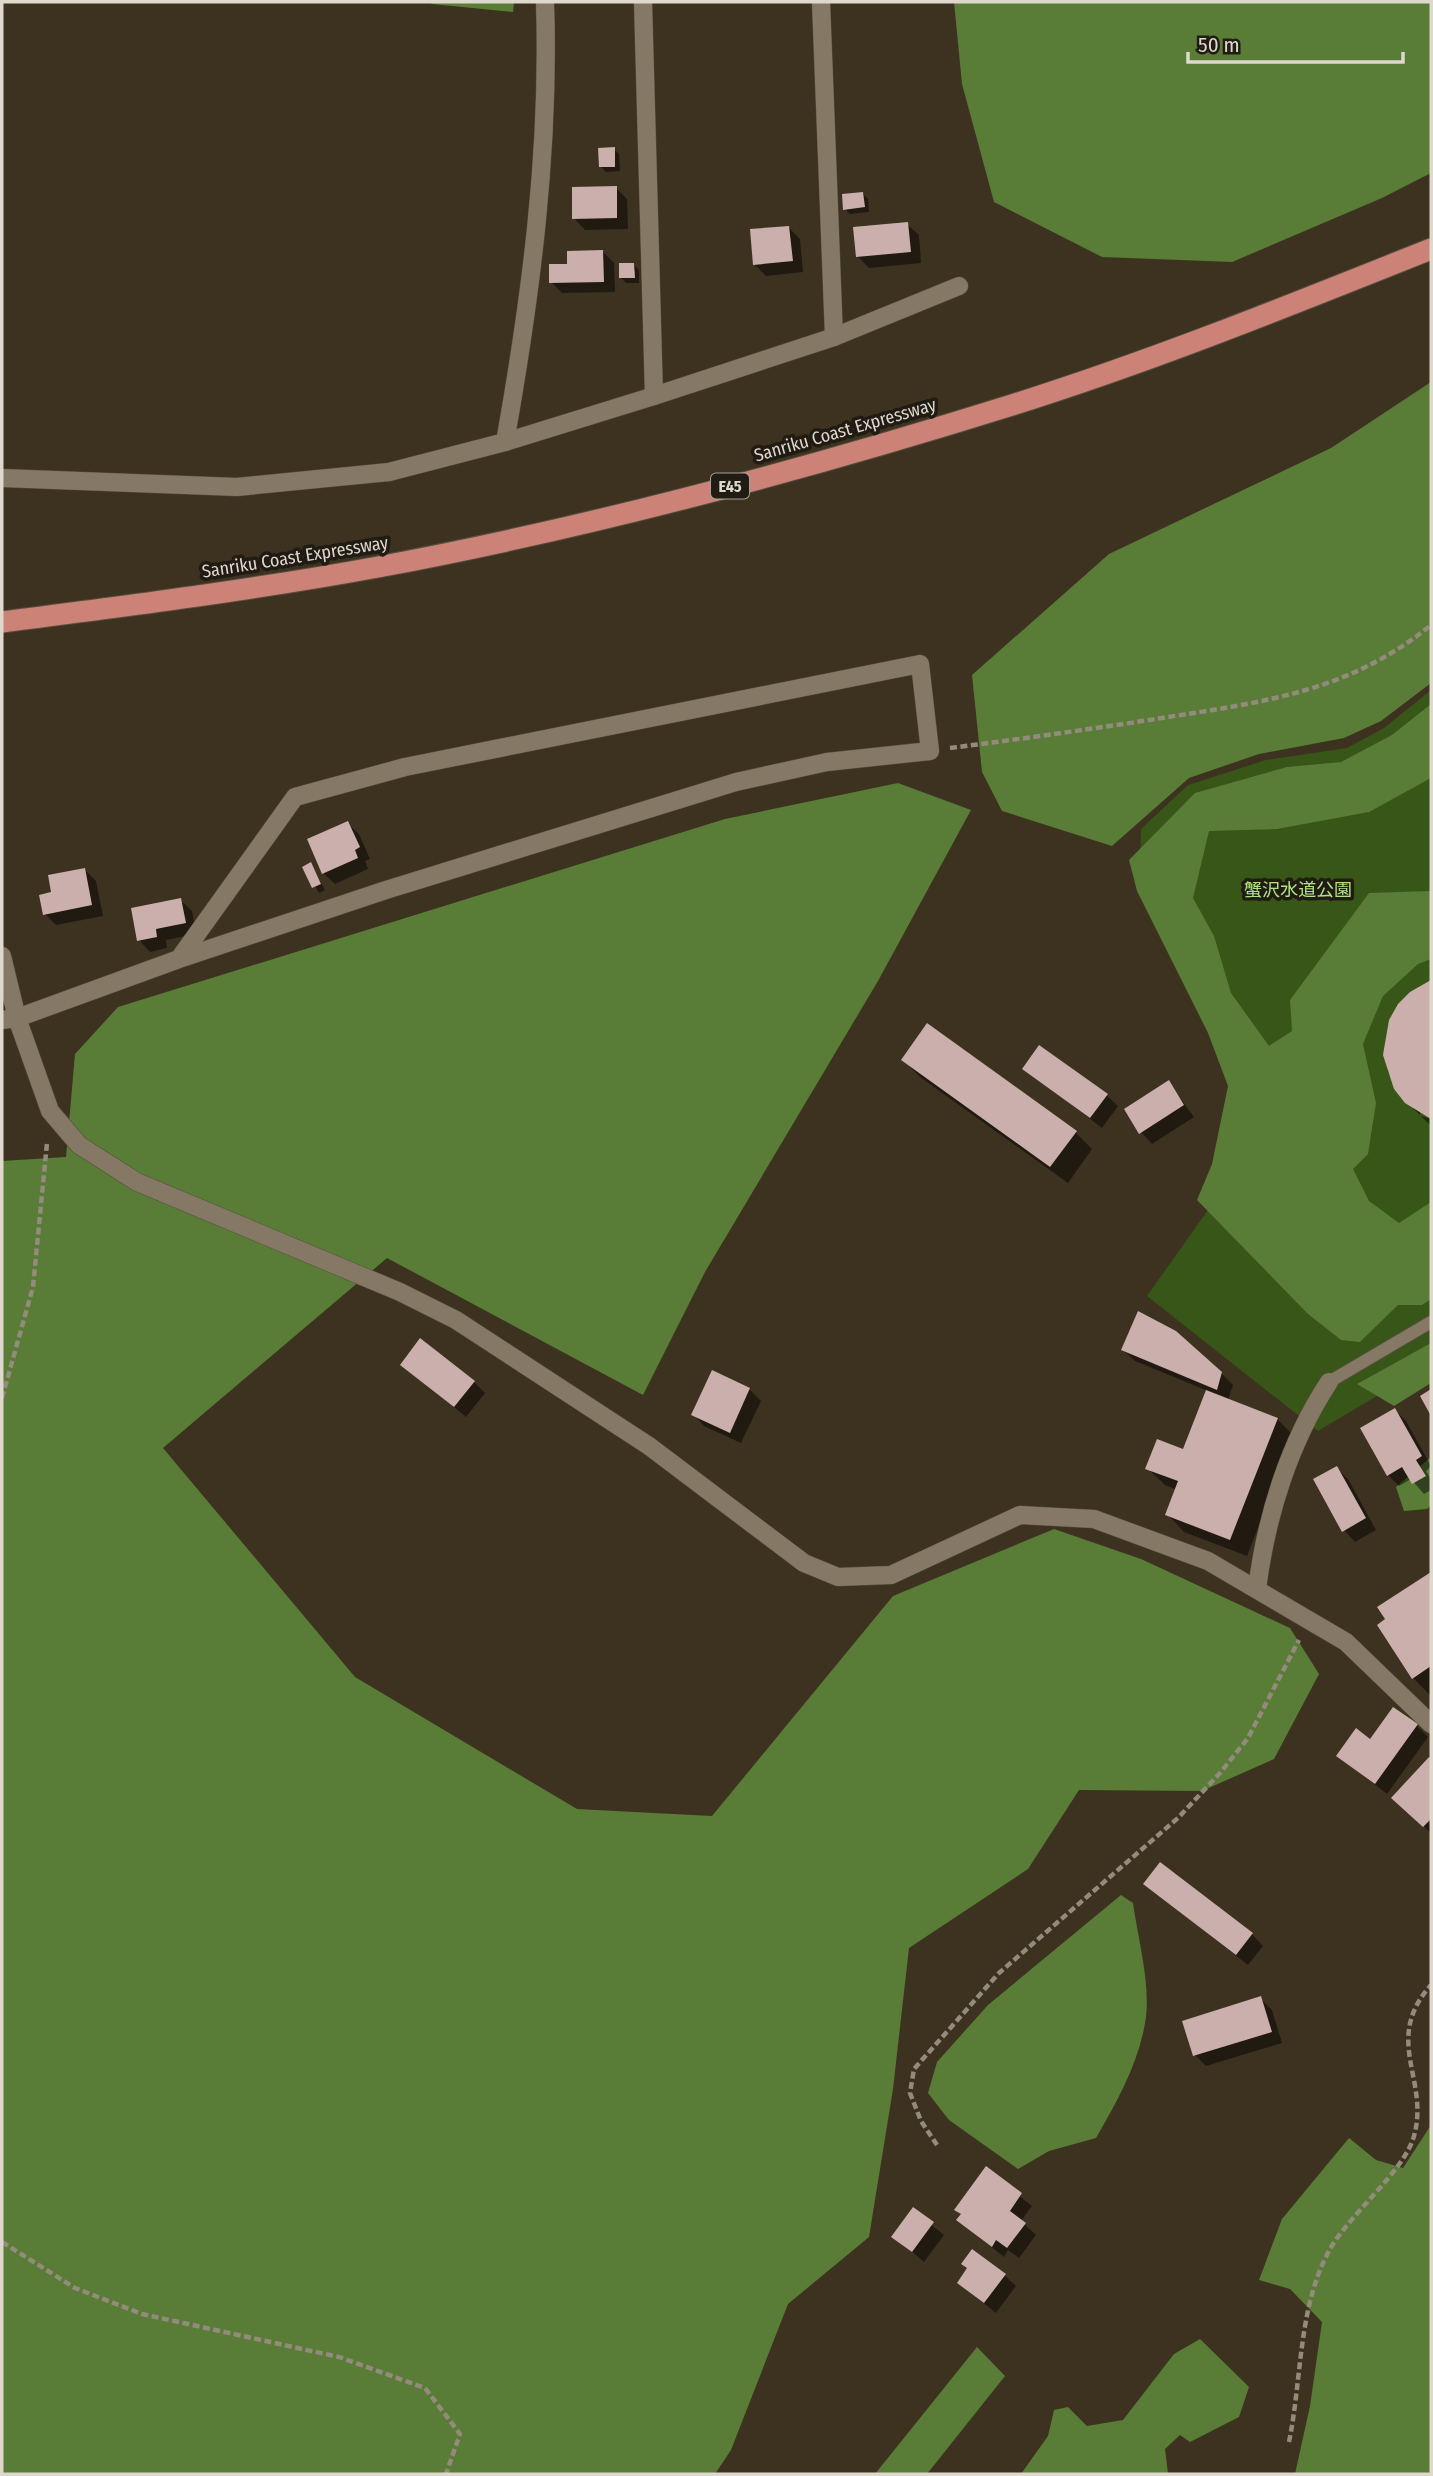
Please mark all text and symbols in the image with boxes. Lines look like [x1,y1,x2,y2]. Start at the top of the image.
scale bar [1188,21,1403,65]
text: 50 m [1198,32,1240,58]
street label: Sanriku Coast Expressway [751,393,939,467]
road number: E45 [711,474,749,499]
street label: Sanriku Coast Expressway [200,531,390,583]
park label: 蟹沢水道公園 [1244,879,1352,901]

